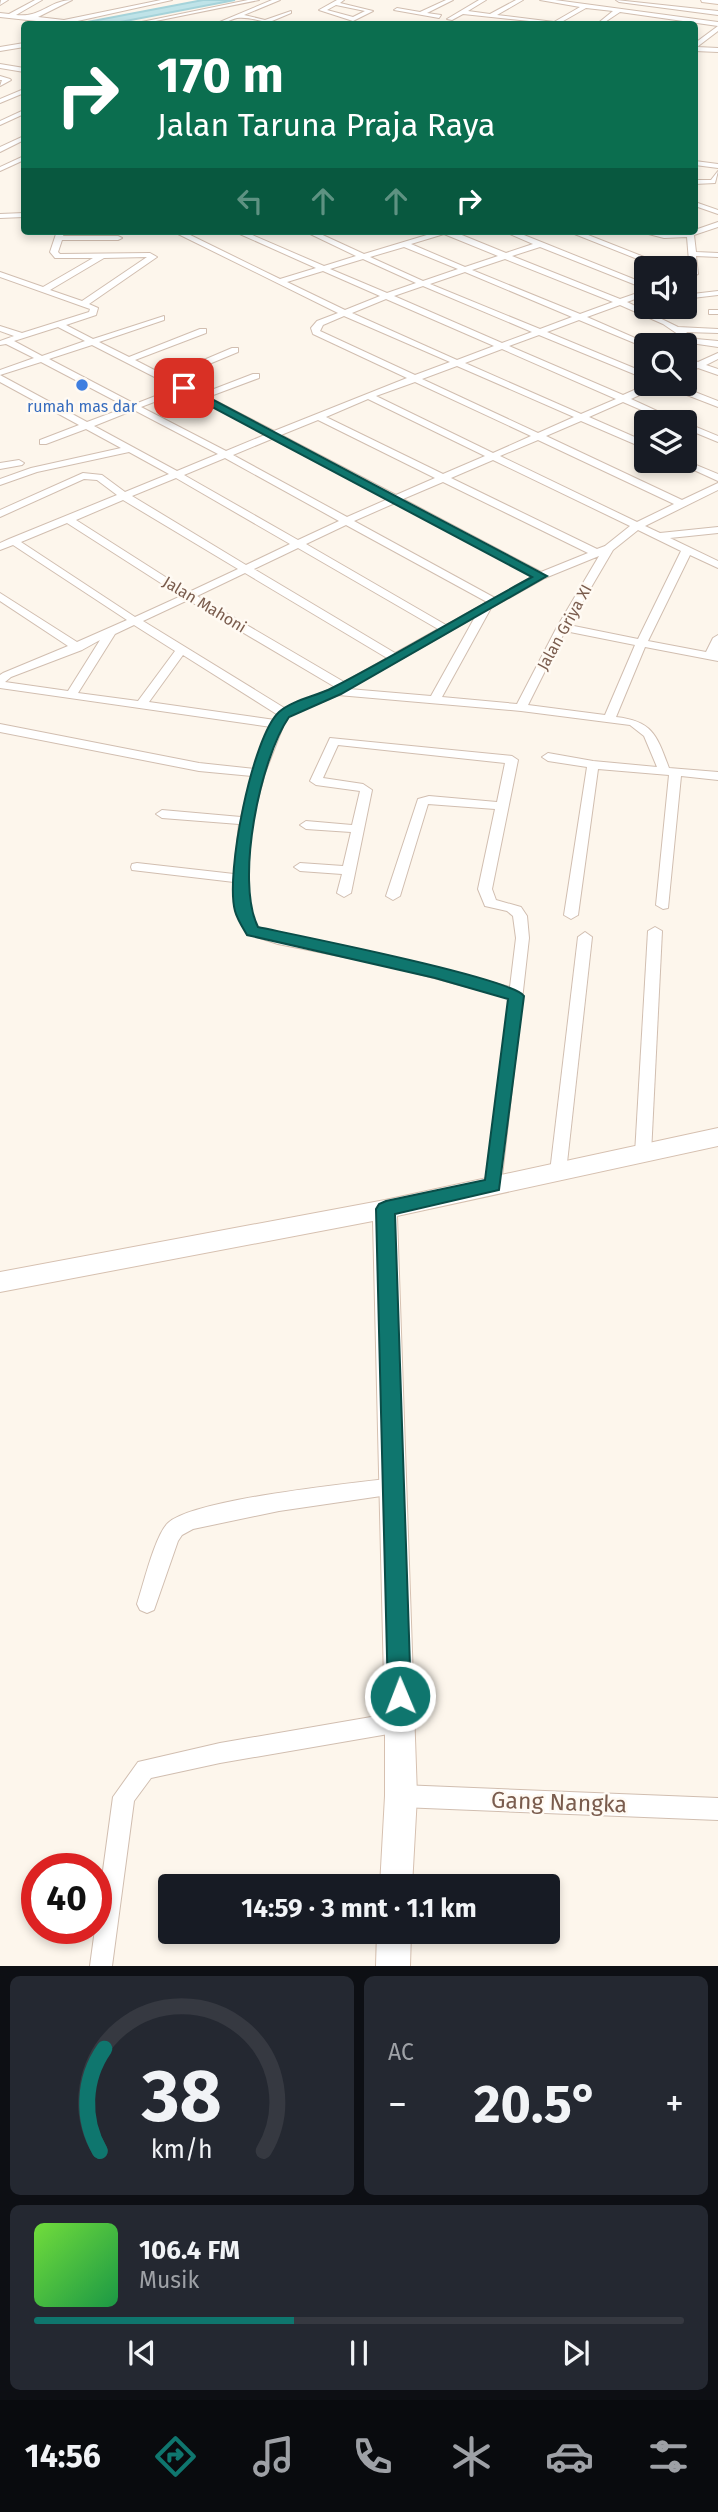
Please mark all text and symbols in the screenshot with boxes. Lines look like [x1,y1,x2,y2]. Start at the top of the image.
text: 170 m [157,46,284,105]
icon: right [42,49,133,140]
text: Jalan Taruna Praja Raya [157,106,495,144]
icon: left [231,182,269,220]
icon: ahead [304,182,342,220]
icon: ahead [377,182,415,220]
icon: right [450,182,488,220]
map controls [634,256,697,473]
button: sound [634,256,697,319]
button: search [634,333,697,396]
pin [154,358,214,418]
icon: arrive [165,369,203,407]
marker: rumah mas dar [74,377,90,393]
place label: rumah mas dar [27,397,138,416]
button: layers [634,410,697,473]
street label: Jalan Mahoni [160,572,250,637]
street label: Jalan Griya XI [533,581,596,673]
position arrow [363,1659,437,1733]
street label: Gang Nangka [490,1786,628,1818]
speed limit sign: 40 [21,1853,112,1944]
text: 14:59 · 3 mnt · 1.1 km [241,1893,477,1924]
text: AC [388,2038,414,2066]
text: 38 [141,2054,222,2141]
text: 20.5° [474,2073,598,2136]
text: − [388,2081,407,2127]
text: + [665,2081,684,2127]
text: km/h [151,2135,213,2165]
text: 106.4 FM [139,2235,240,2266]
text: Musik [139,2266,199,2294]
icon: previous [123,2334,161,2372]
icon: pause [340,2334,378,2372]
icon: next [557,2334,595,2372]
icon: directions [151,2432,200,2481]
icon: music [249,2432,298,2481]
icon: phone [348,2432,397,2481]
icon: climate [447,2432,496,2481]
icon: car [545,2432,594,2481]
icon: filters [644,2432,693,2481]
text: 14:56 [25,2437,101,2475]

